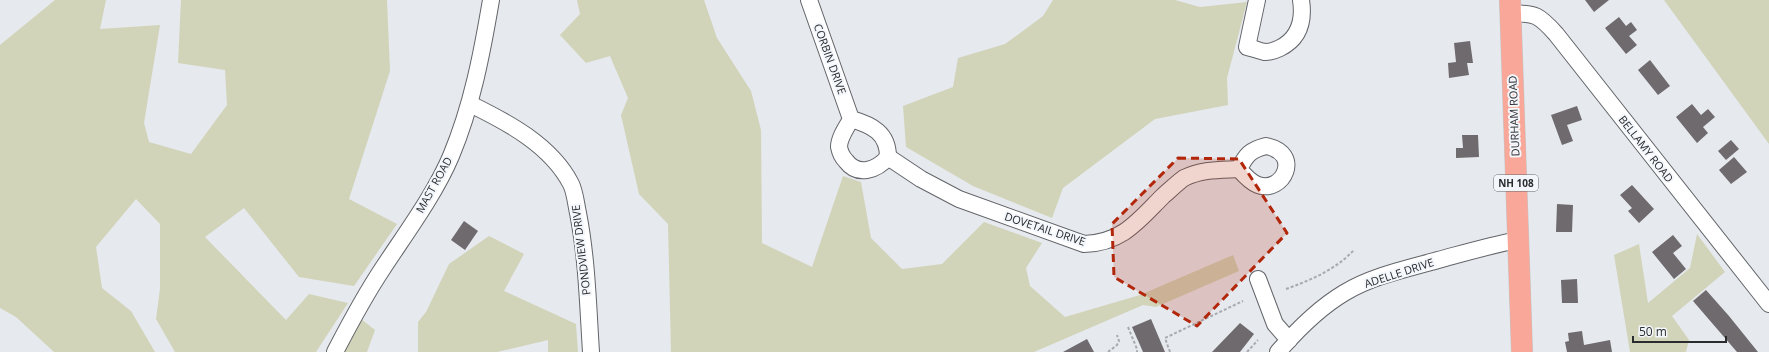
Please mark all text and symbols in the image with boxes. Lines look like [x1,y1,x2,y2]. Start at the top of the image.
street label: CORBIN DRIVE [811,21,850,96]
street label: DURHAM ROAD [1505,75,1522,157]
street label: BELLAMY ROAD [1616,112,1677,185]
street label: MAST ROAD [412,154,455,216]
road number: NH 108 [1494,175,1538,191]
street label: PONDVIEW DRIVE [568,204,593,296]
street label: DOVETAIL DRIVE [1003,208,1088,249]
street label: ADELLE DRIVE [1362,254,1435,291]
scale bar [1633,318,1726,344]
text: 50 m [1639,323,1667,340]

